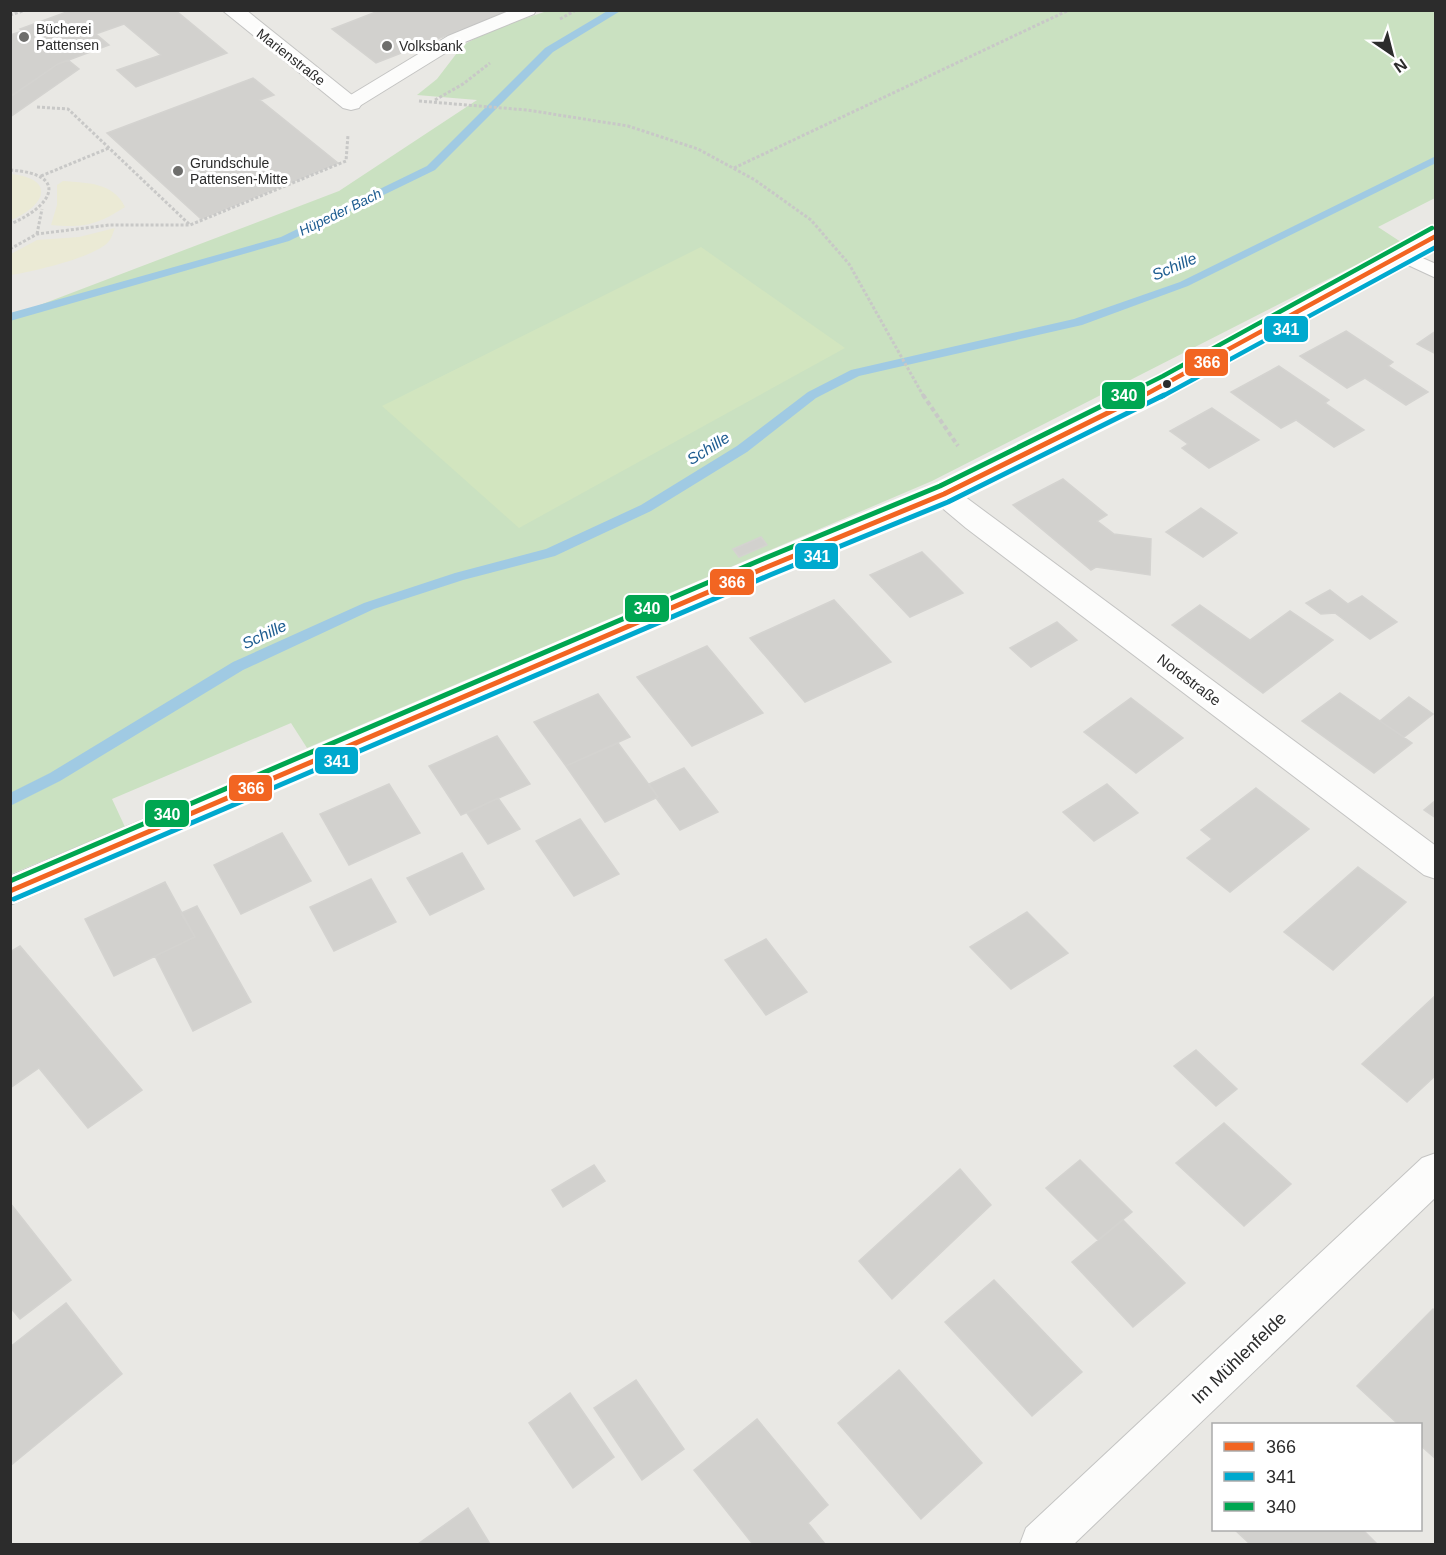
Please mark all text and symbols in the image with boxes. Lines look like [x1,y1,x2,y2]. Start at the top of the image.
place label: Bücherei Pattensen [36,21,99,53]
north arrow [1362,24,1422,84]
street label: Marienstraße [254,25,329,89]
marker: Bücherei Pattensen [17,30,31,44]
place label: Volksbank [399,38,464,54]
marker: Volksbank [380,39,394,53]
text: N [1391,56,1410,76]
place label: Grundschule Pattensen-Mitte [190,155,288,187]
marker: Grundschule Pattensen-Mitte [171,164,185,178]
water label: Hüpeder Bach [296,185,384,239]
water label: Schille [1149,249,1199,283]
line badge: 341 [1263,315,1309,343]
text: 341 [1273,321,1299,338]
line badge: 366 [1184,348,1229,377]
text: 366 [1194,354,1220,371]
unlabelled marker [1161,378,1173,390]
line badge: 340 [1101,381,1146,410]
text: 340 [1111,387,1137,404]
water label: Schille [684,429,733,468]
line badge: 341 [794,542,839,570]
text: 341 [804,548,830,565]
line badge: 366 [709,568,755,596]
text: 366 [719,574,745,591]
line badge: 340 [624,594,670,623]
text: 340 [634,600,660,617]
water label: Schille [239,617,289,652]
street label: Nordstraße [1154,650,1224,709]
line badge: 341 [314,746,359,775]
text: 341 [324,753,350,770]
line badge: 366 [228,774,273,802]
text: 366 [238,780,264,797]
line badge: 340 [144,799,190,828]
text: 340 [154,806,180,823]
street label: Im Mühlenfelde [1188,1308,1290,1408]
legend [1212,1423,1422,1531]
text: 366 [1266,1437,1296,1457]
text: 341 [1266,1467,1296,1487]
text: 340 [1266,1497,1296,1517]

